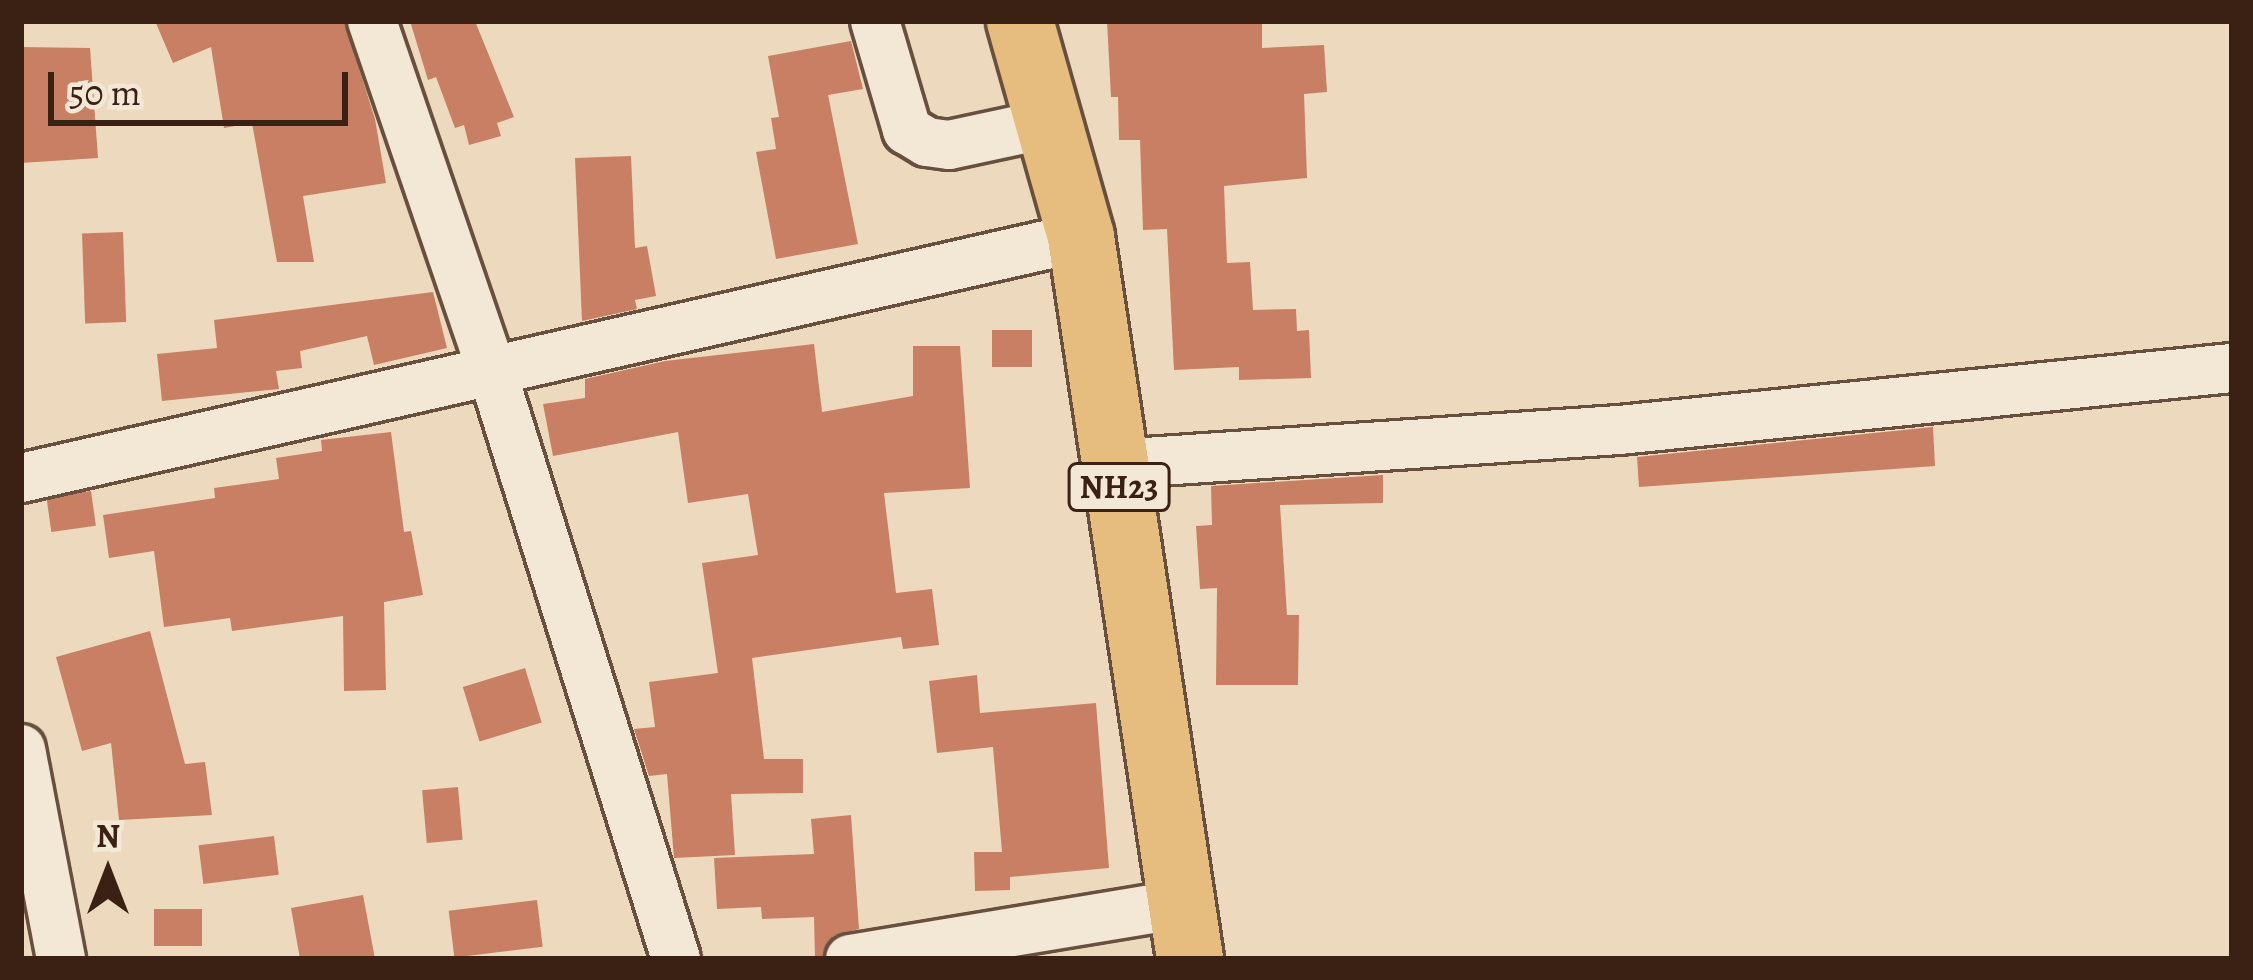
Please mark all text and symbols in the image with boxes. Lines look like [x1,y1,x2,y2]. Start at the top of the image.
scale bar [54,48,354,122]
text: 50 m [69,68,141,117]
road number: NH23 [1065,460,1173,514]
north arrow [48,812,168,932]
text: N [96,813,120,858]

